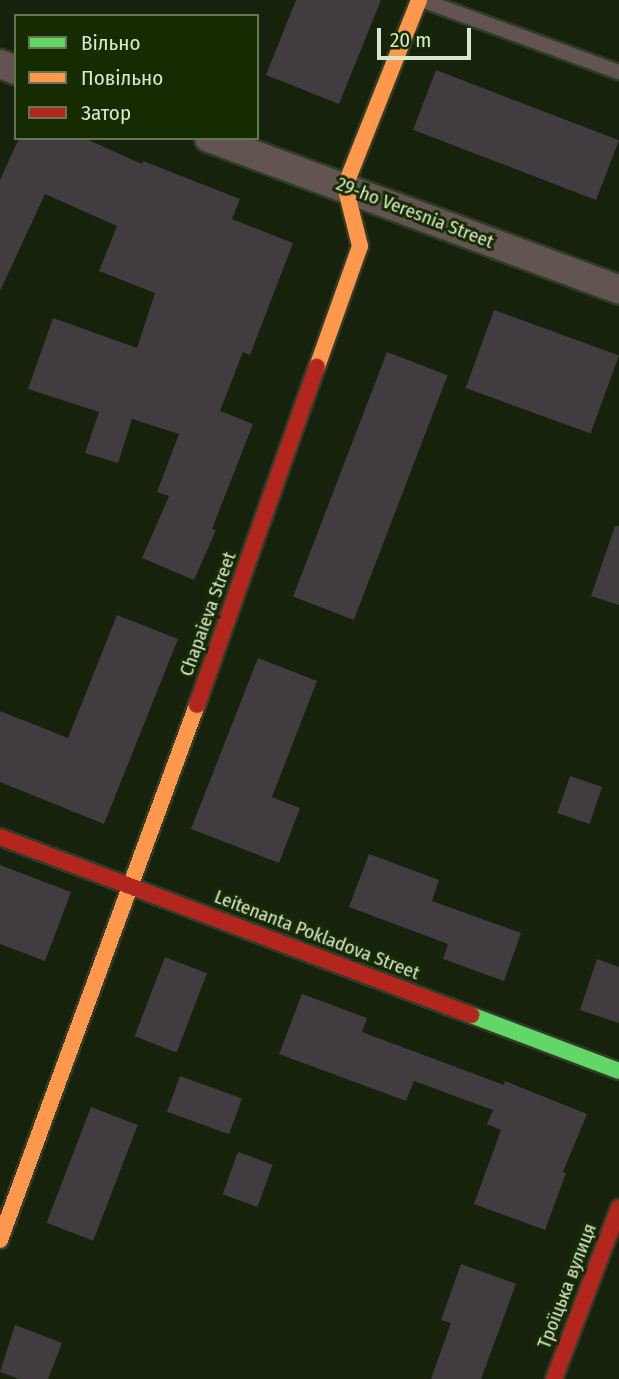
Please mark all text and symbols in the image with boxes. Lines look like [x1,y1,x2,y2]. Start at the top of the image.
legend [14,14,259,140]
scale bar [381,14,476,58]
text: 20 m [390,27,431,53]
text: Вільно [81,30,141,56]
text: Повільно [81,65,163,91]
text: Затор [81,100,131,126]
street label: 29-ho Veresnia Street [333,173,497,253]
street label: Chapaieva Street [175,549,241,679]
street label: Leitenanta Pokladova Street [211,885,423,985]
street label: Троїцька вулиця [533,1220,601,1352]

